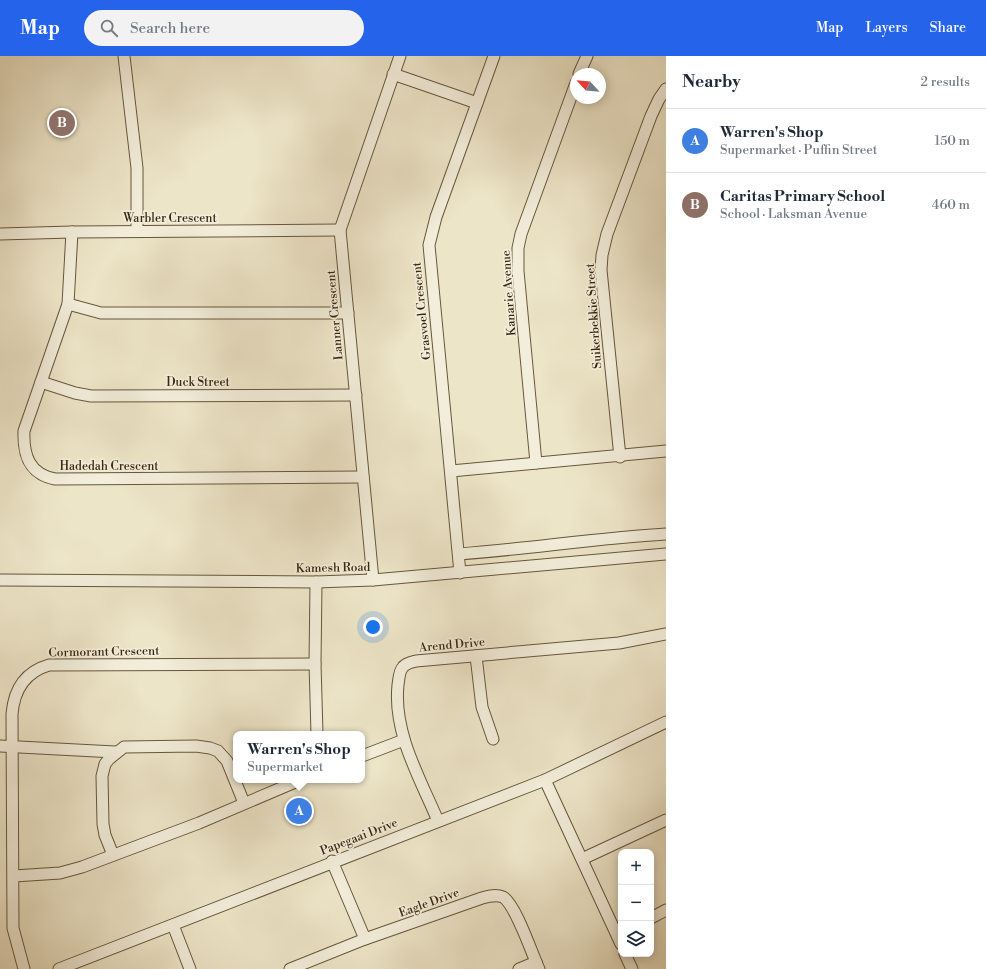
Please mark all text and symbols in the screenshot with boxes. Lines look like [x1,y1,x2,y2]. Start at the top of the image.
search box [84,10,364,46]
text: Map [20,16,60,40]
icon: search [98,17,120,39]
text: Search here [130,19,210,38]
text: Map [816,19,843,37]
text: Layers [865,19,908,37]
text: Share [930,19,966,37]
north arrow [570,68,606,104]
text: Nearby [682,71,741,93]
text: 2 results [921,74,970,90]
pin: B [49,108,75,138]
text: Warren's Shop [720,123,823,142]
text: A [690,133,700,149]
text: 150 m [935,133,970,149]
text: Supermarket · Puffin Street [720,142,877,158]
text: Caritas Primary School [720,187,885,206]
text: B [690,197,700,213]
text: 460 m [932,197,970,213]
text: School · Laksman Avenue [720,206,867,222]
street label: Warbler Crescent [122,211,218,226]
street label: Kanarie Avenue [499,250,519,336]
street label: Grasvoel Crescent [409,261,435,361]
street label: Suikerbekkie Street [583,262,605,369]
street label: Lanner Crescent [324,269,346,361]
street label: Duck Street [166,375,231,390]
street label: Hadedah Crescent [59,459,159,474]
street label: Kamesh Road [296,560,371,576]
your location [363,617,383,637]
street label: Arend Drive [417,635,486,655]
street label: Cormorant Crescent [48,644,160,660]
popup [233,731,365,783]
text: Warren's Shop [247,740,351,759]
text: Supermarket [247,759,323,775]
pin: A [286,796,312,826]
street label: Papegaai Drive [318,815,400,859]
map controls [618,849,654,957]
button: + [618,849,654,885]
street label: Eagle Drive [397,885,461,921]
button: − [618,885,654,921]
button: layers [618,921,654,957]

